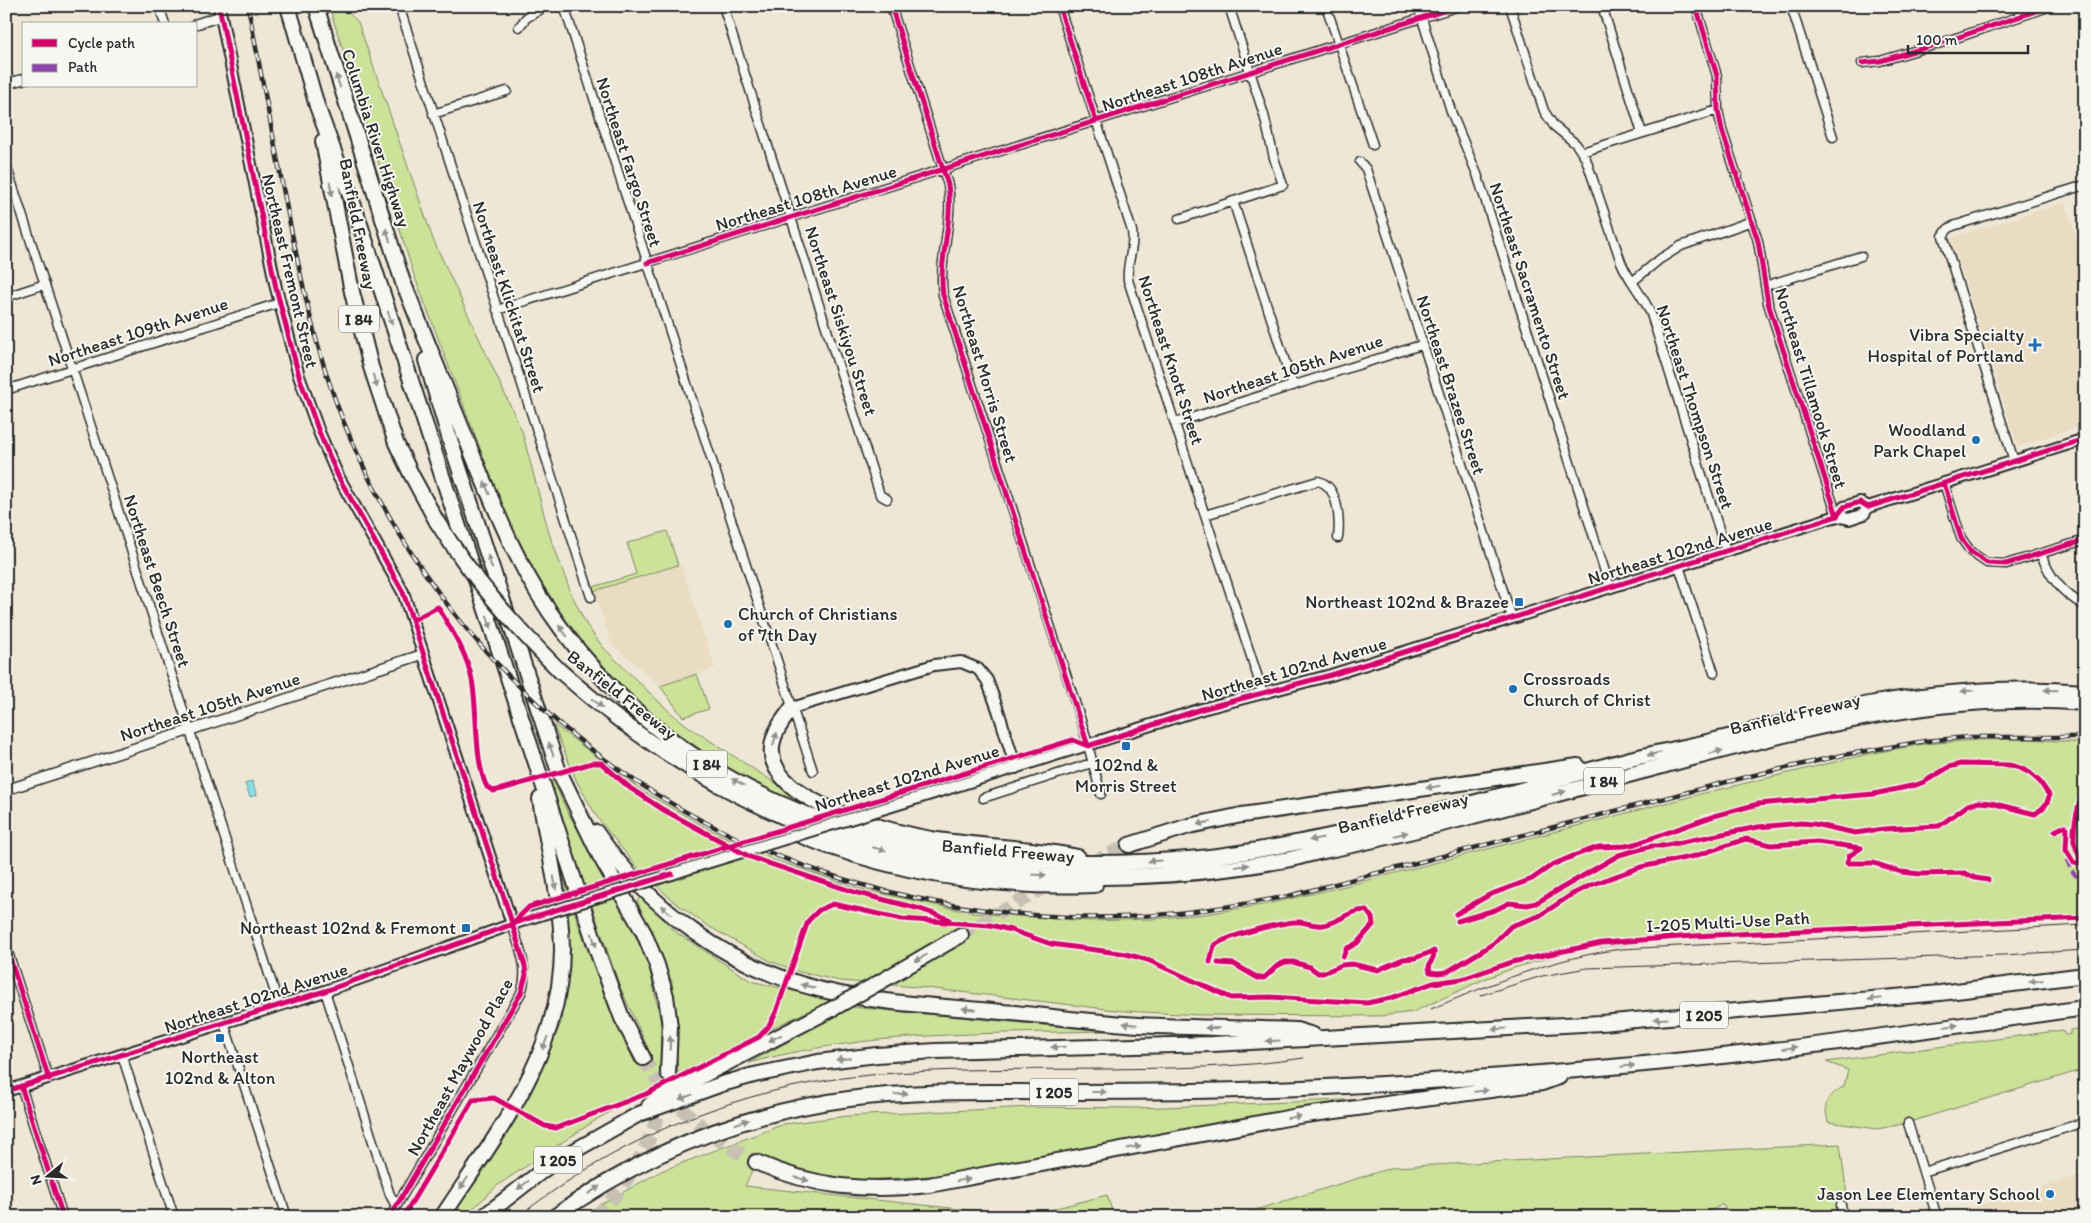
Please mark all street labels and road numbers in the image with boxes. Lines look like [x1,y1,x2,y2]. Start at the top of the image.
street label: Northeast 108th Avenue [1099,37,1285,117]
street label: Columbia River Highway [337,46,415,231]
street label: Northeast Fargo Street [591,74,667,250]
street label: Banfield Freeway [334,157,382,292]
street label: Northeast 108th Avenue [713,160,899,236]
street label: Northeast Fremont Street [257,172,323,371]
street label: Northeast Sacramento Street [1484,180,1576,402]
street label: Northeast Klickitat Street [468,199,550,396]
street label: Northeast Siskiyou Street [800,224,882,419]
street label: Northeast Knott Street [1133,272,1209,448]
street label: Northeast Morris Street [948,283,1022,465]
street label: Northeast Tillamook Street [1770,285,1852,491]
street label: Northeast 109th Avenue [45,292,231,372]
street label: Northeast Brazee Street [1412,293,1490,478]
street label: Northeast Thompson Street [1651,302,1739,512]
road number: I 84 [339,306,379,332]
street label: Northeast 105th Avenue [1200,329,1386,409]
street label: Northeast Beech Street [119,492,195,670]
street label: Northeast 102nd Avenue [1585,512,1775,590]
street label: Northeast 102nd Avenue [1199,632,1389,706]
street label: Banfield Freeway [563,645,682,745]
street label: Northeast 105th Avenue [117,667,303,747]
street label: Banfield Freeway [1728,688,1863,740]
street label: Northeast 102nd Avenue [812,739,1002,817]
road number: I 84 [687,751,727,778]
road number: I 84 [1584,768,1624,794]
street label: Banfield Freeway [1336,787,1471,839]
street label: Banfield Freeway [941,834,1076,868]
street label: I-205 Multi-Use Path [1646,907,1810,937]
street label: Northeast 102nd Avenue [161,958,351,1038]
street label: Northeast Maywood Place [402,974,518,1160]
road number: I 205 [1680,1002,1728,1028]
road number: I 205 [1030,1078,1078,1106]
road number: I 205 [534,1146,582,1174]

